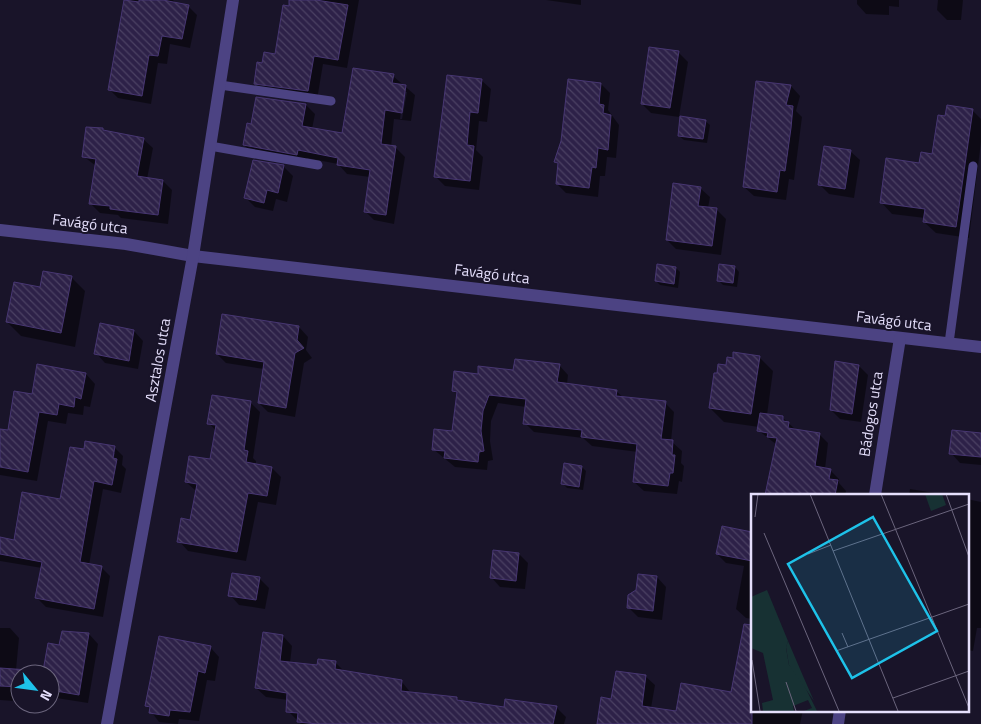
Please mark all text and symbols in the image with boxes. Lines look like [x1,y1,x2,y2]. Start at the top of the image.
street label: Favágó utca [51,207,129,240]
street label: Favágó utca [453,257,531,290]
street label: Favágó utca [855,304,933,337]
street label: Asztalos utca [139,316,176,404]
street label: Bádogos utca [852,369,889,458]
inset map [751,494,968,712]
north arrow [10,664,60,714]
text: N [35,686,58,705]

